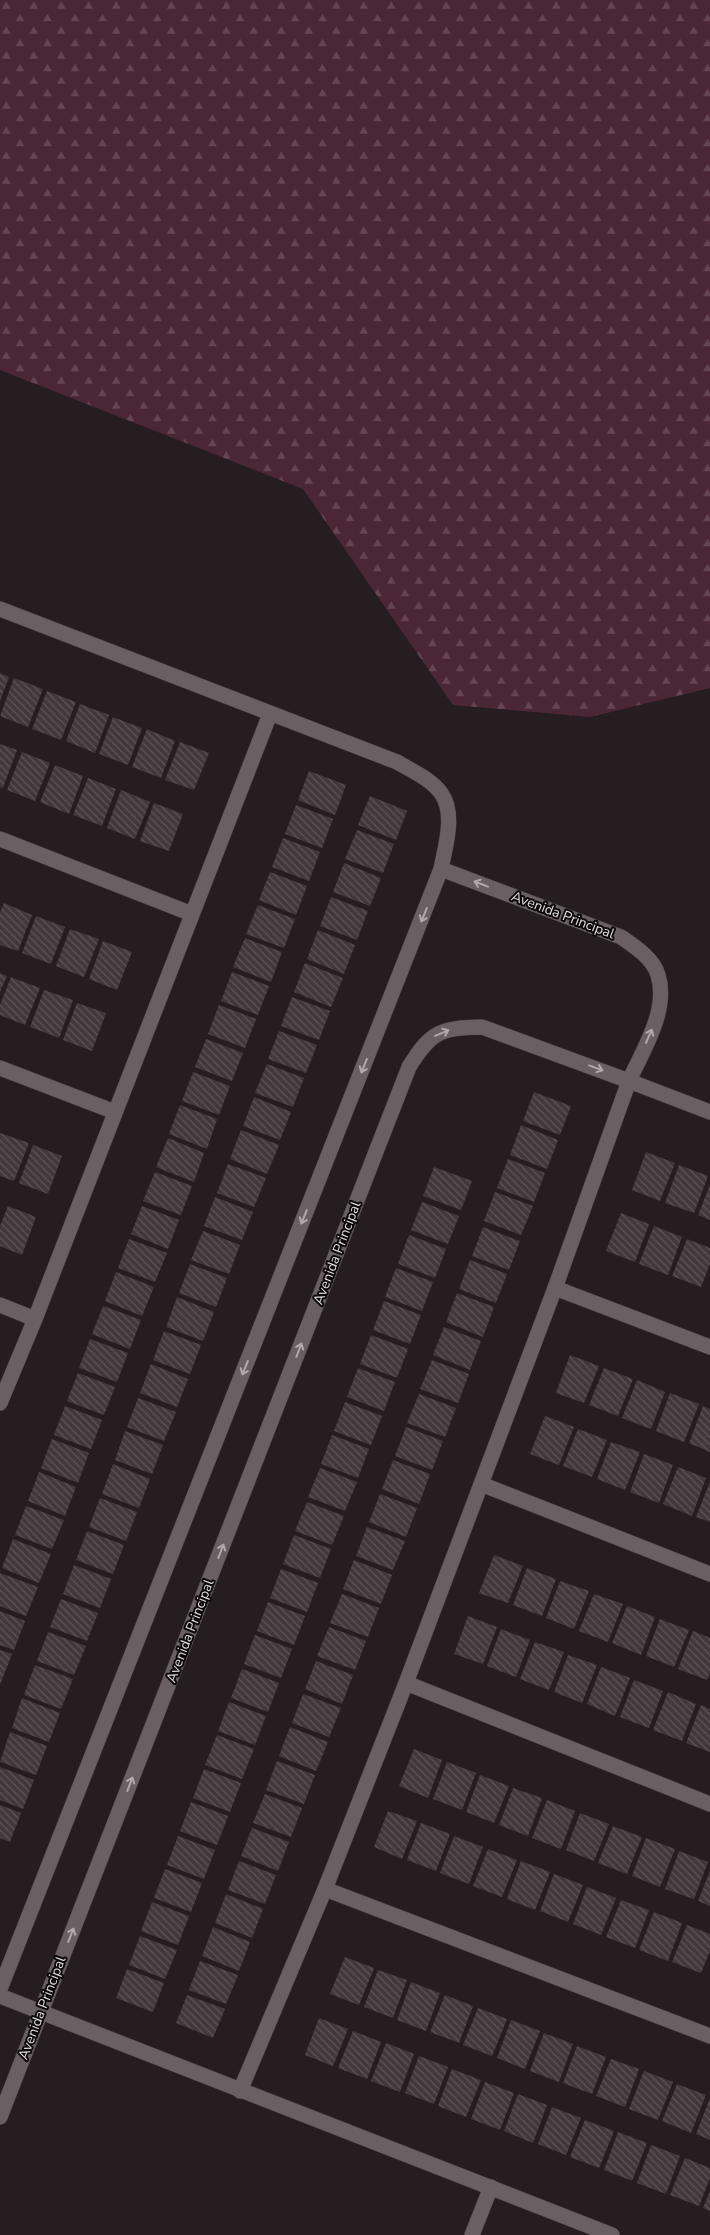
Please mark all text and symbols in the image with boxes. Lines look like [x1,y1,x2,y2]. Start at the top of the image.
one-way arrow [473,879,489,888]
street label: Avenida Principal [509,887,618,944]
one-way arrow [418,907,428,922]
one-way arrow [434,1027,449,1037]
one-way arrow [644,1029,654,1044]
one-way arrow [359,1058,368,1073]
one-way arrow [588,1064,603,1073]
street label: Avenida Principal [309,1198,366,1307]
one-way arrow [299,1209,309,1224]
one-way arrow [295,1343,304,1359]
one-way arrow [240,1360,249,1375]
one-way arrow [217,1544,226,1559]
street label: Avenida Principal [162,1576,219,1685]
one-way arrow [126,1777,136,1792]
one-way arrow [66,1928,76,1943]
street label: Avenida Principal [14,1953,71,2062]

